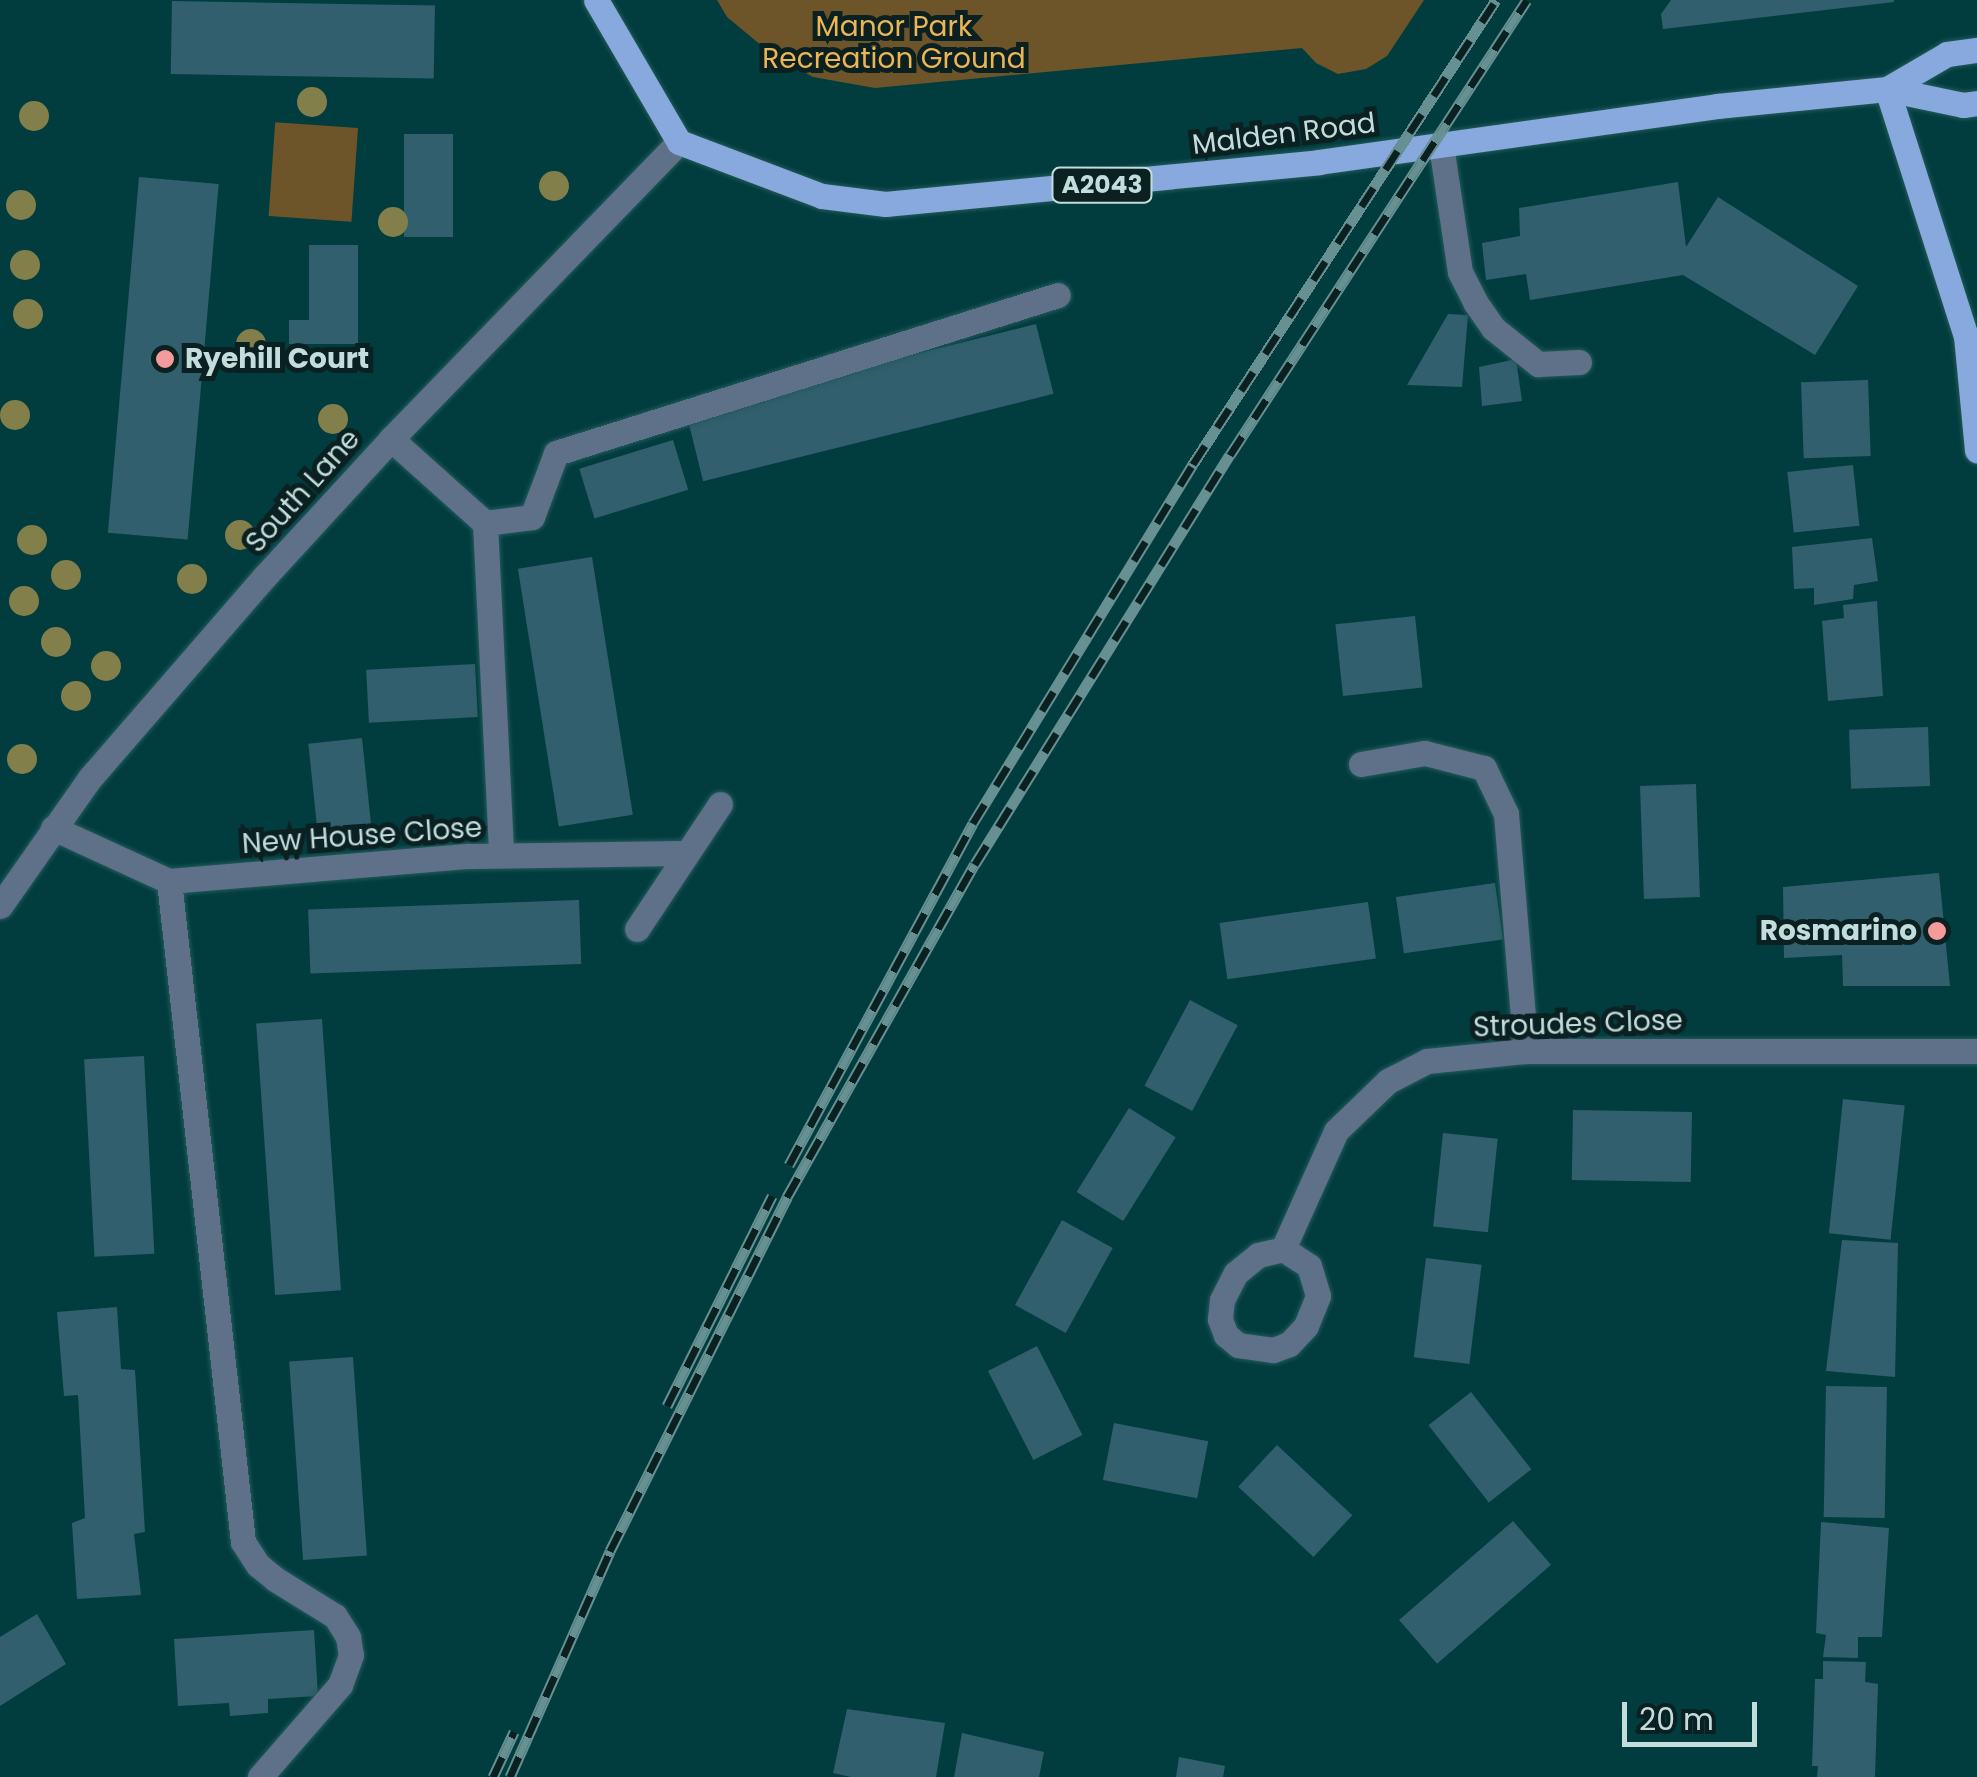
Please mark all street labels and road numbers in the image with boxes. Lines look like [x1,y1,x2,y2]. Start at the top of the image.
street label: Malden Road [1190,106,1378,162]
road number: A2043 [1050,165,1154,205]
street label: South Lane [239,422,367,560]
street label: New House Close [241,811,483,861]
street label: Stroudes Close [1473,1004,1683,1044]

